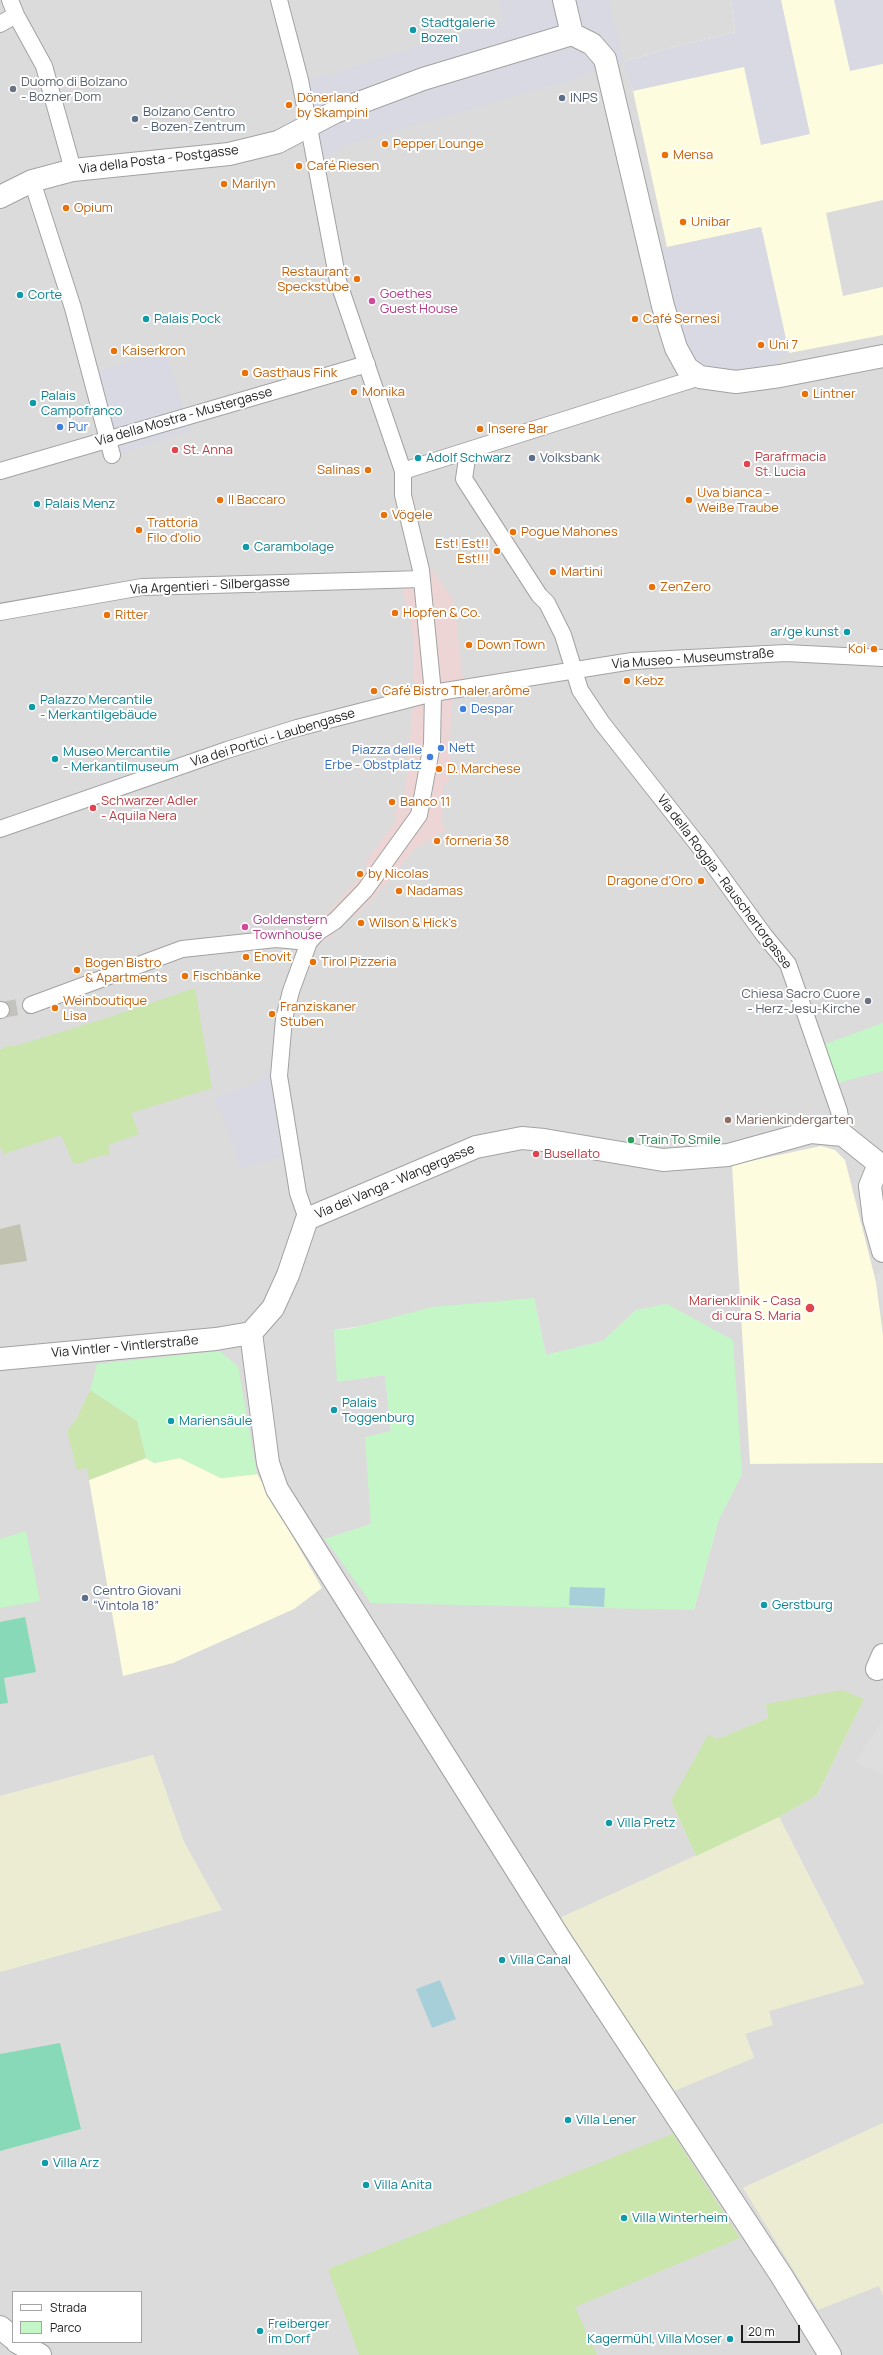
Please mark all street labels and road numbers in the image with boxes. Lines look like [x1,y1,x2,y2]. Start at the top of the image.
street label: Via della Posta - Postgasse [78,142,240,178]
street label: Via della Mostra - Mustergasse [94,384,274,450]
street label: Via Argentieri - Silbergasse [130,574,290,598]
street label: Via Museo - Museumstraße [611,646,775,672]
street label: Via dei Portici - Laubengasse [189,706,357,770]
street label: Via della Roggia - Rauschertorgasse [653,792,795,972]
street label: Via dei Vanga - Wangergasse [313,1141,477,1223]
street label: Via Vintler - Vintlerstraße [51,1333,199,1361]

